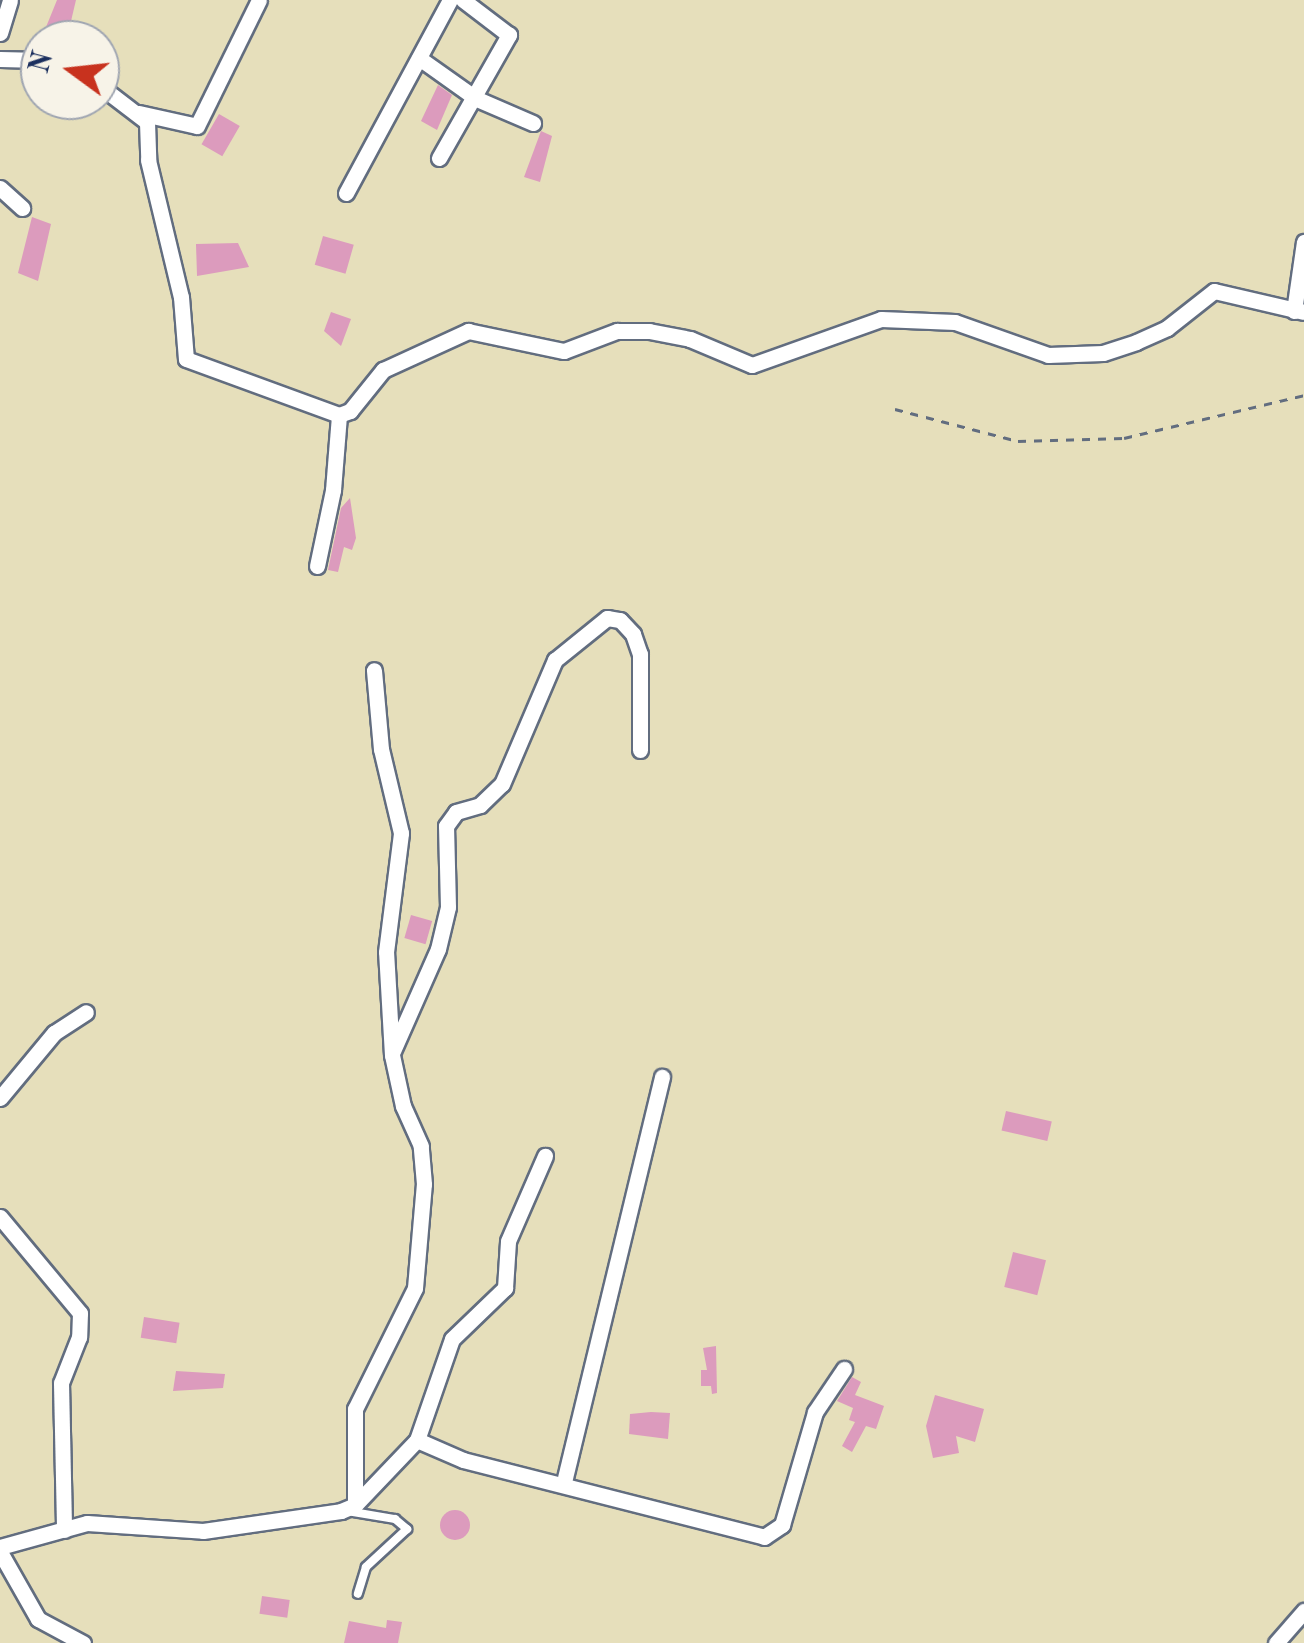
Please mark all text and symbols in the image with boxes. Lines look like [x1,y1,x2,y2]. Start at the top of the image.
north arrow [20,20,120,120]
text: N [27,49,59,77]

